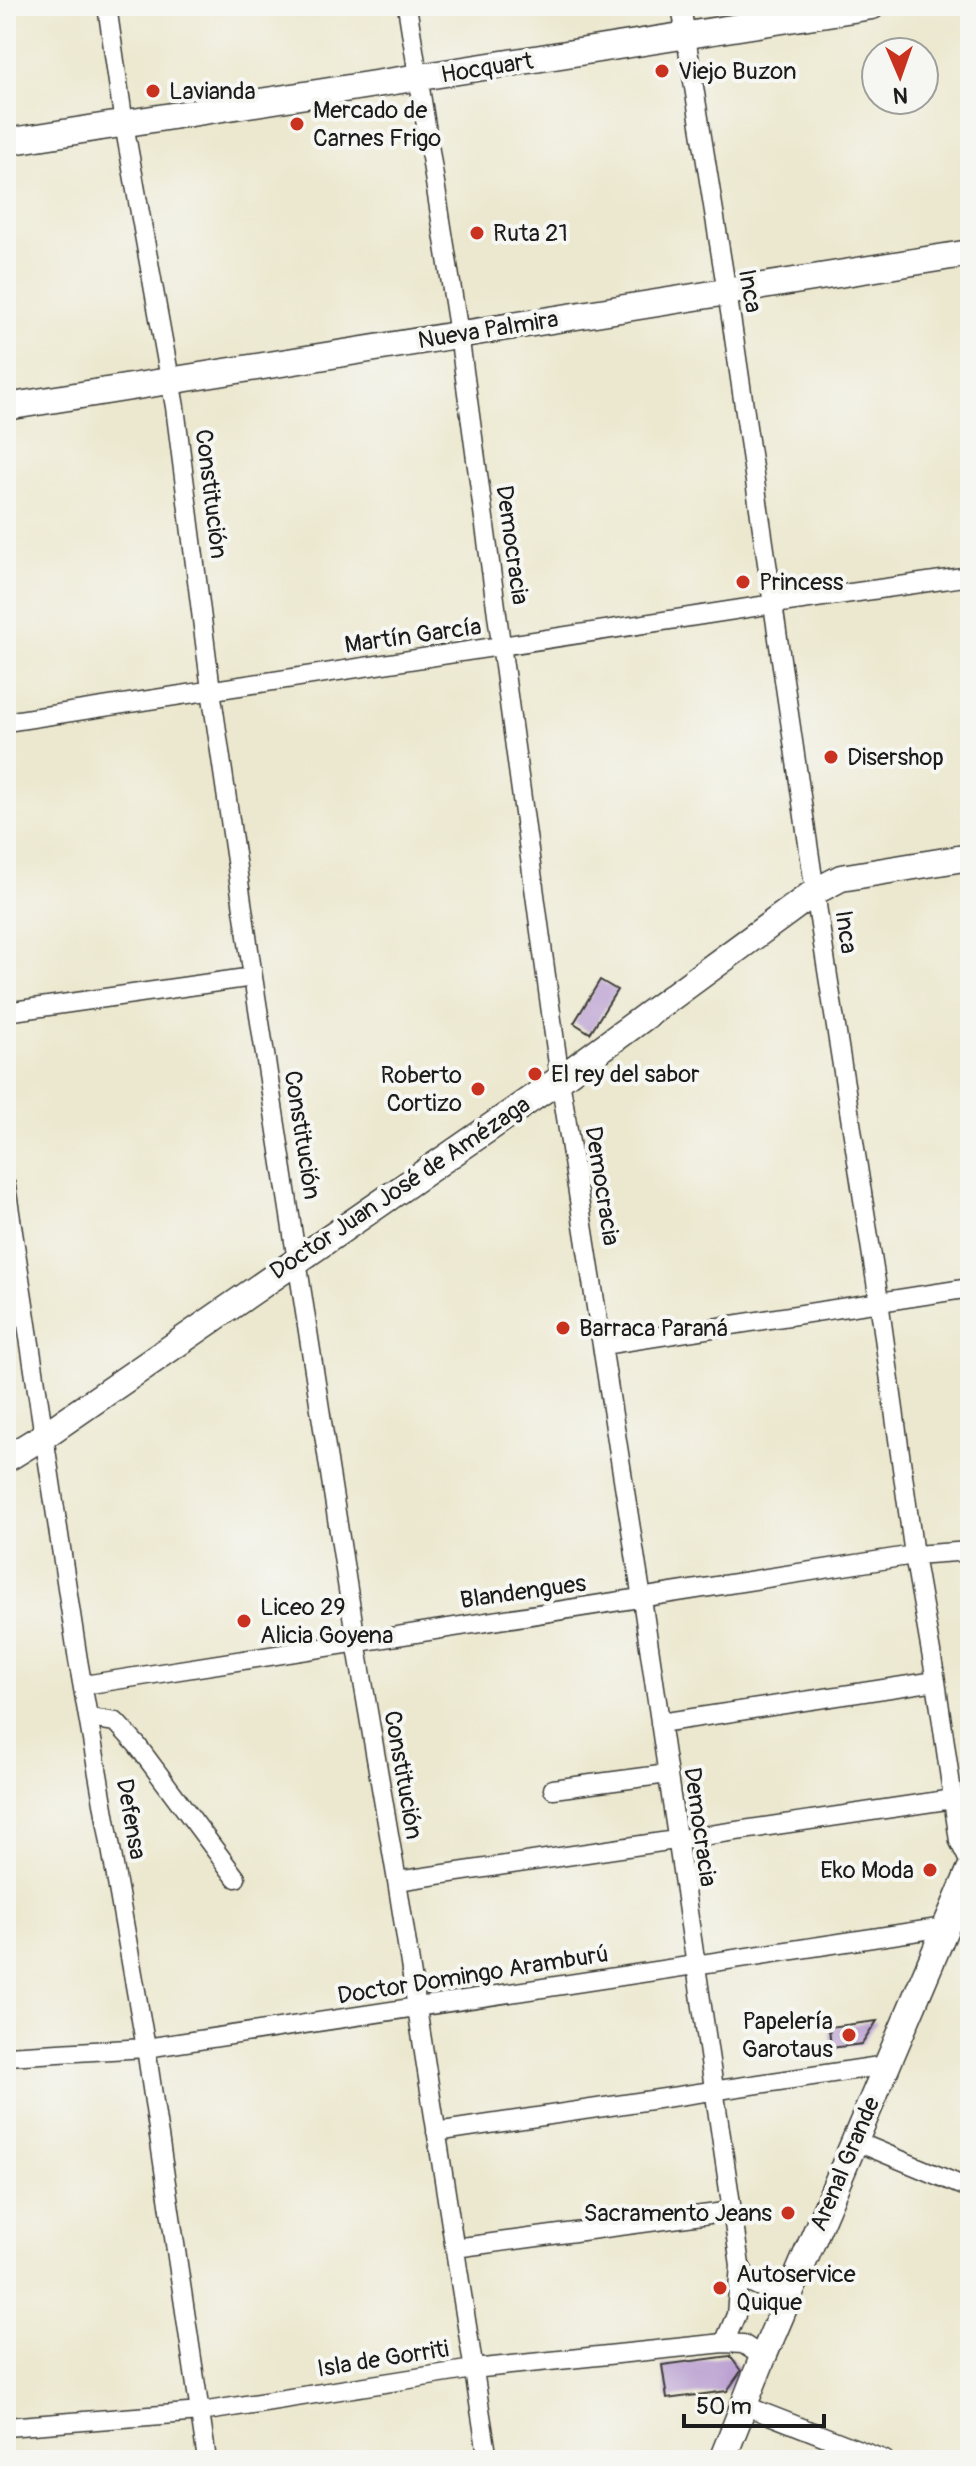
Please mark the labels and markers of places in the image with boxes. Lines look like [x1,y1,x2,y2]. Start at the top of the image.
place label: Viejo Buzon [678,57,797,86]
marker: Viejo Buzon [653,62,671,80]
place label: Lavianda [169,77,256,106]
marker: Lavianda [144,82,162,100]
place label: Mercado de Carnes Frigo [313,96,441,153]
marker: Mercado de Carnes Frigo [288,115,306,133]
place label: Ruta 21 [493,219,568,248]
marker: Ruta 21 [468,224,486,242]
place label: Princess [759,568,844,597]
marker: Princess [734,573,752,591]
place label: Disershop [847,743,944,772]
marker: Disershop [822,748,840,766]
place label: El rey del sabor [551,1060,700,1089]
place label: Roberto Cortizo [380,1061,462,1118]
marker: El rey del sabor [526,1065,544,1083]
marker: Roberto Cortizo [469,1080,487,1098]
place label: Barraca Paraná [579,1314,728,1343]
marker: Barraca Paraná [554,1319,572,1337]
place label: Liceo 29 Alicia Goyena [260,1593,393,1650]
marker: Liceo 29 Alicia Goyena [235,1612,253,1630]
place label: Eko Moda [820,1856,914,1885]
marker: Eko Moda [921,1861,939,1879]
place label: Papelería Garotaus [742,2007,833,2064]
marker: Papelería Garotaus [840,2026,858,2044]
place label: Sacramento Jeans [584,2199,772,2228]
marker: Sacramento Jeans [779,2204,797,2222]
place label: Autoservice Quique [736,2260,856,2317]
marker: Autoservice Quique [711,2279,729,2297]

